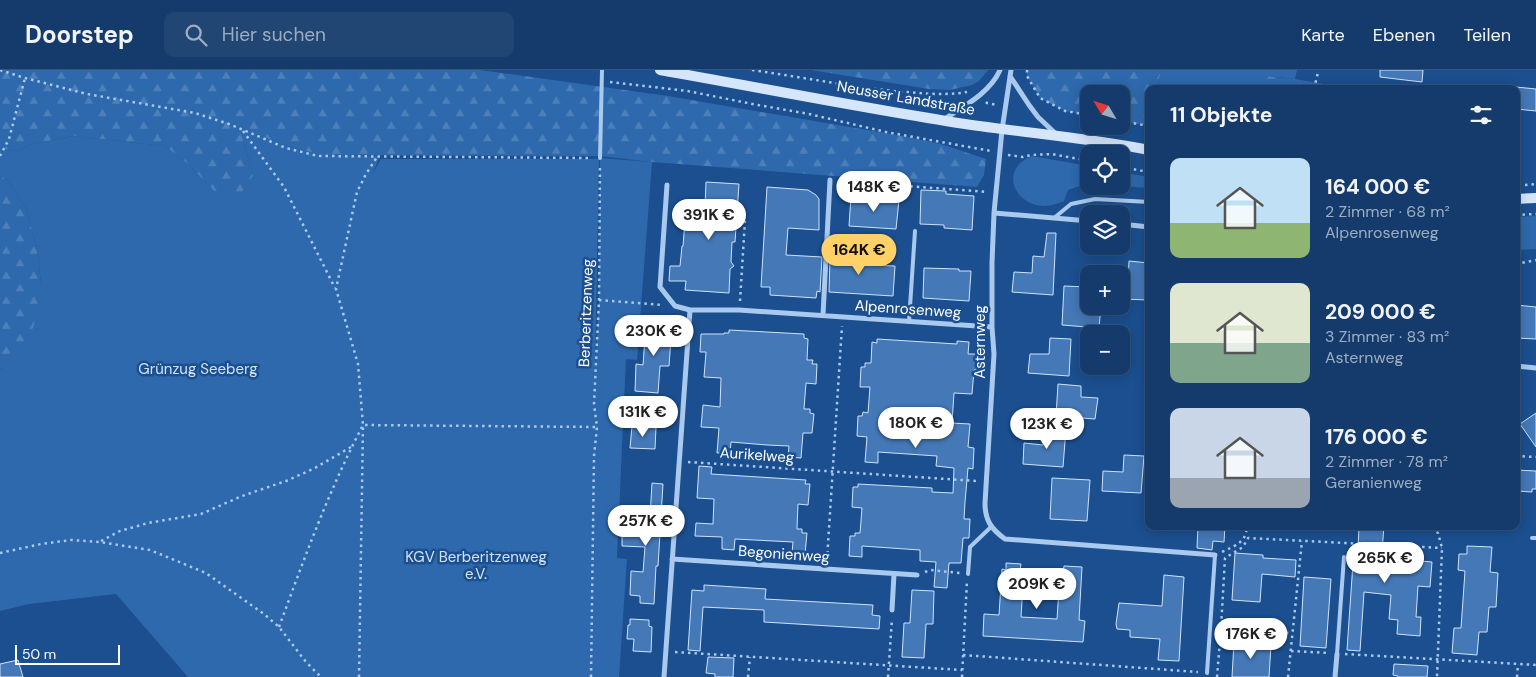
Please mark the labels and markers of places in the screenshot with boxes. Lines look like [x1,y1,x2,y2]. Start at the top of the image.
pin: 148K € [833,170,915,213]
pin: 391K € [668,198,750,241]
pin: 164K € [818,234,900,276]
pin: 230K € [613,314,695,357]
pin: 131K € [602,396,684,438]
pin: 180K € [875,406,957,449]
pin: 123K € [1006,408,1088,450]
pin: 257K € [605,504,687,547]
pin: 265K € [1344,542,1426,584]
pin: 209K € [996,568,1078,610]
pin: 176K € [1210,618,1292,660]

